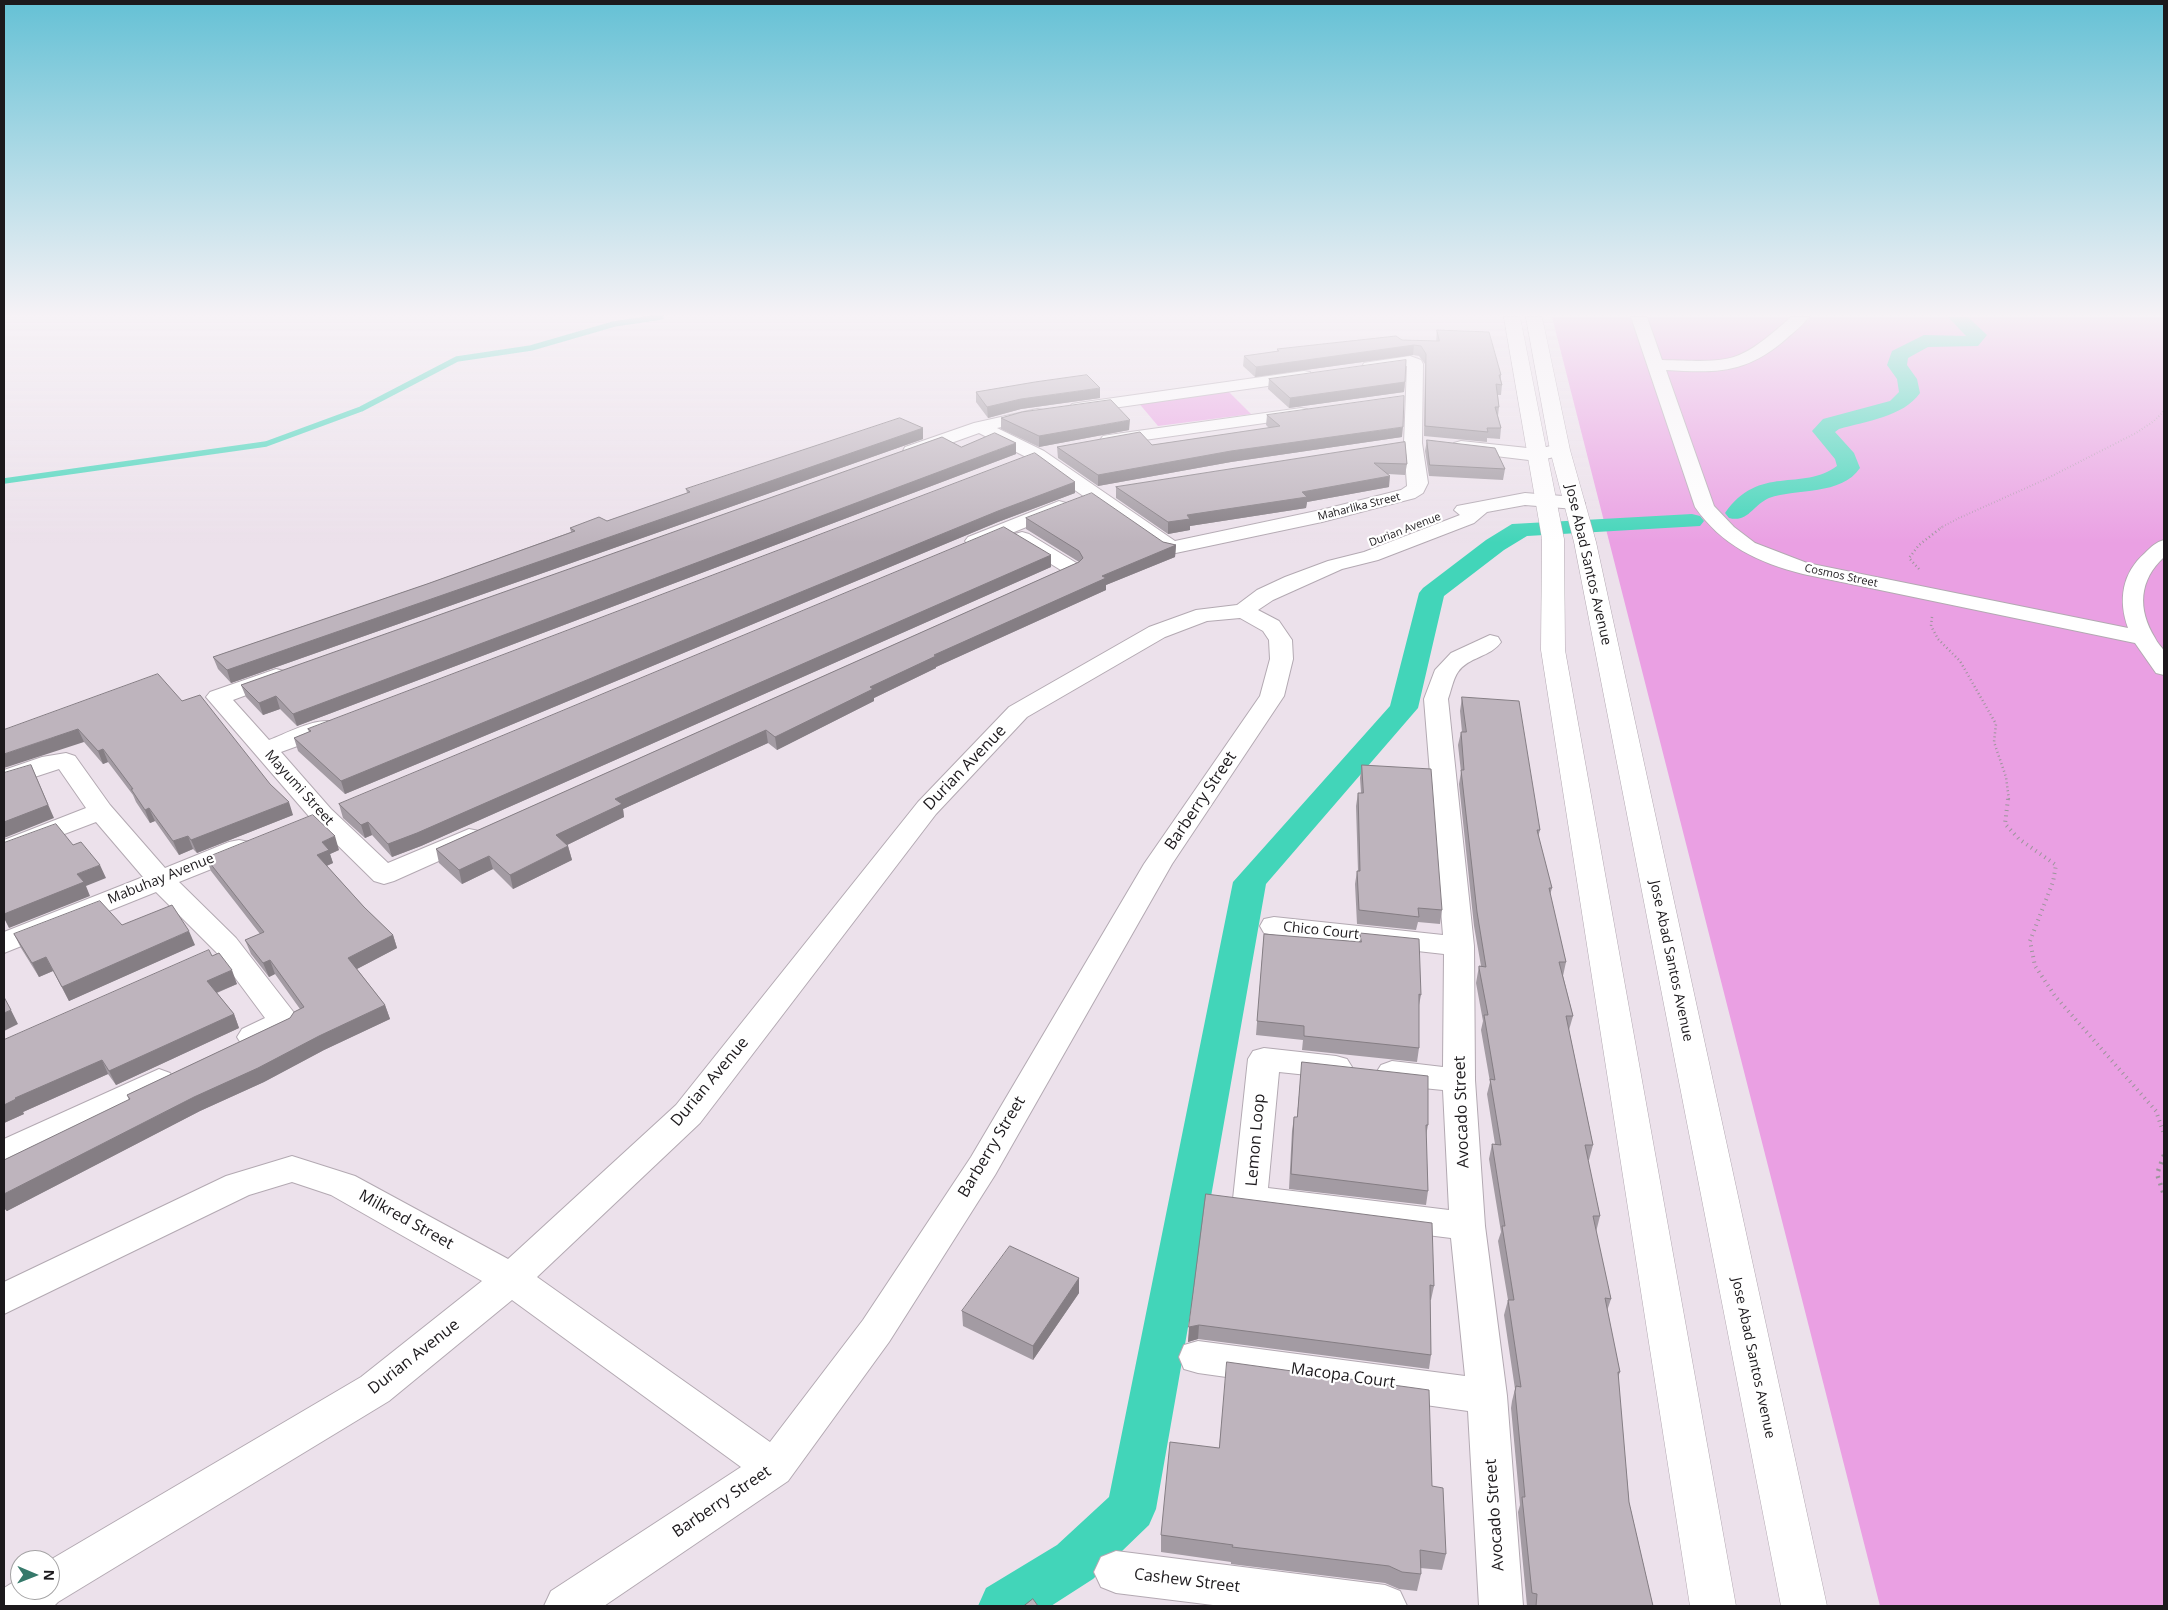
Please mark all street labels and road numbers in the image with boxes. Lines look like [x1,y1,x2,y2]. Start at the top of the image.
street label: Jose Abad Santos Avenue [1561,483,1615,647]
street label: Maharlika Street [1316,490,1402,524]
street label: Durian Avenue [1367,510,1443,550]
street label: Cosmos Street [1803,562,1879,590]
street label: Durian Avenue [920,722,1010,814]
street label: Mayumi Street [261,747,337,829]
street label: Barberry Street [1161,748,1241,854]
street label: Mabuhay Avenue [105,850,217,908]
street label: Jose Abad Santos Avenue [1646,879,1696,1043]
street label: Chico Court [1282,919,1360,943]
street label: Durian Avenue [667,1033,753,1131]
street label: Avocado Street [1450,1055,1474,1169]
street label: Barberry Street [954,1093,1030,1201]
street label: Lemon Loop [1242,1093,1270,1187]
street label: Milkred Street [355,1186,457,1254]
street label: Jose Abad Santos Avenue [1728,1276,1778,1440]
street label: Durian Avenue [365,1315,463,1399]
street label: Macopa Court [1290,1359,1396,1393]
street label: Avocado Street [1481,1458,1509,1572]
street label: Barberry Street [669,1462,775,1542]
street label: Cashew Street [1133,1565,1241,1597]

